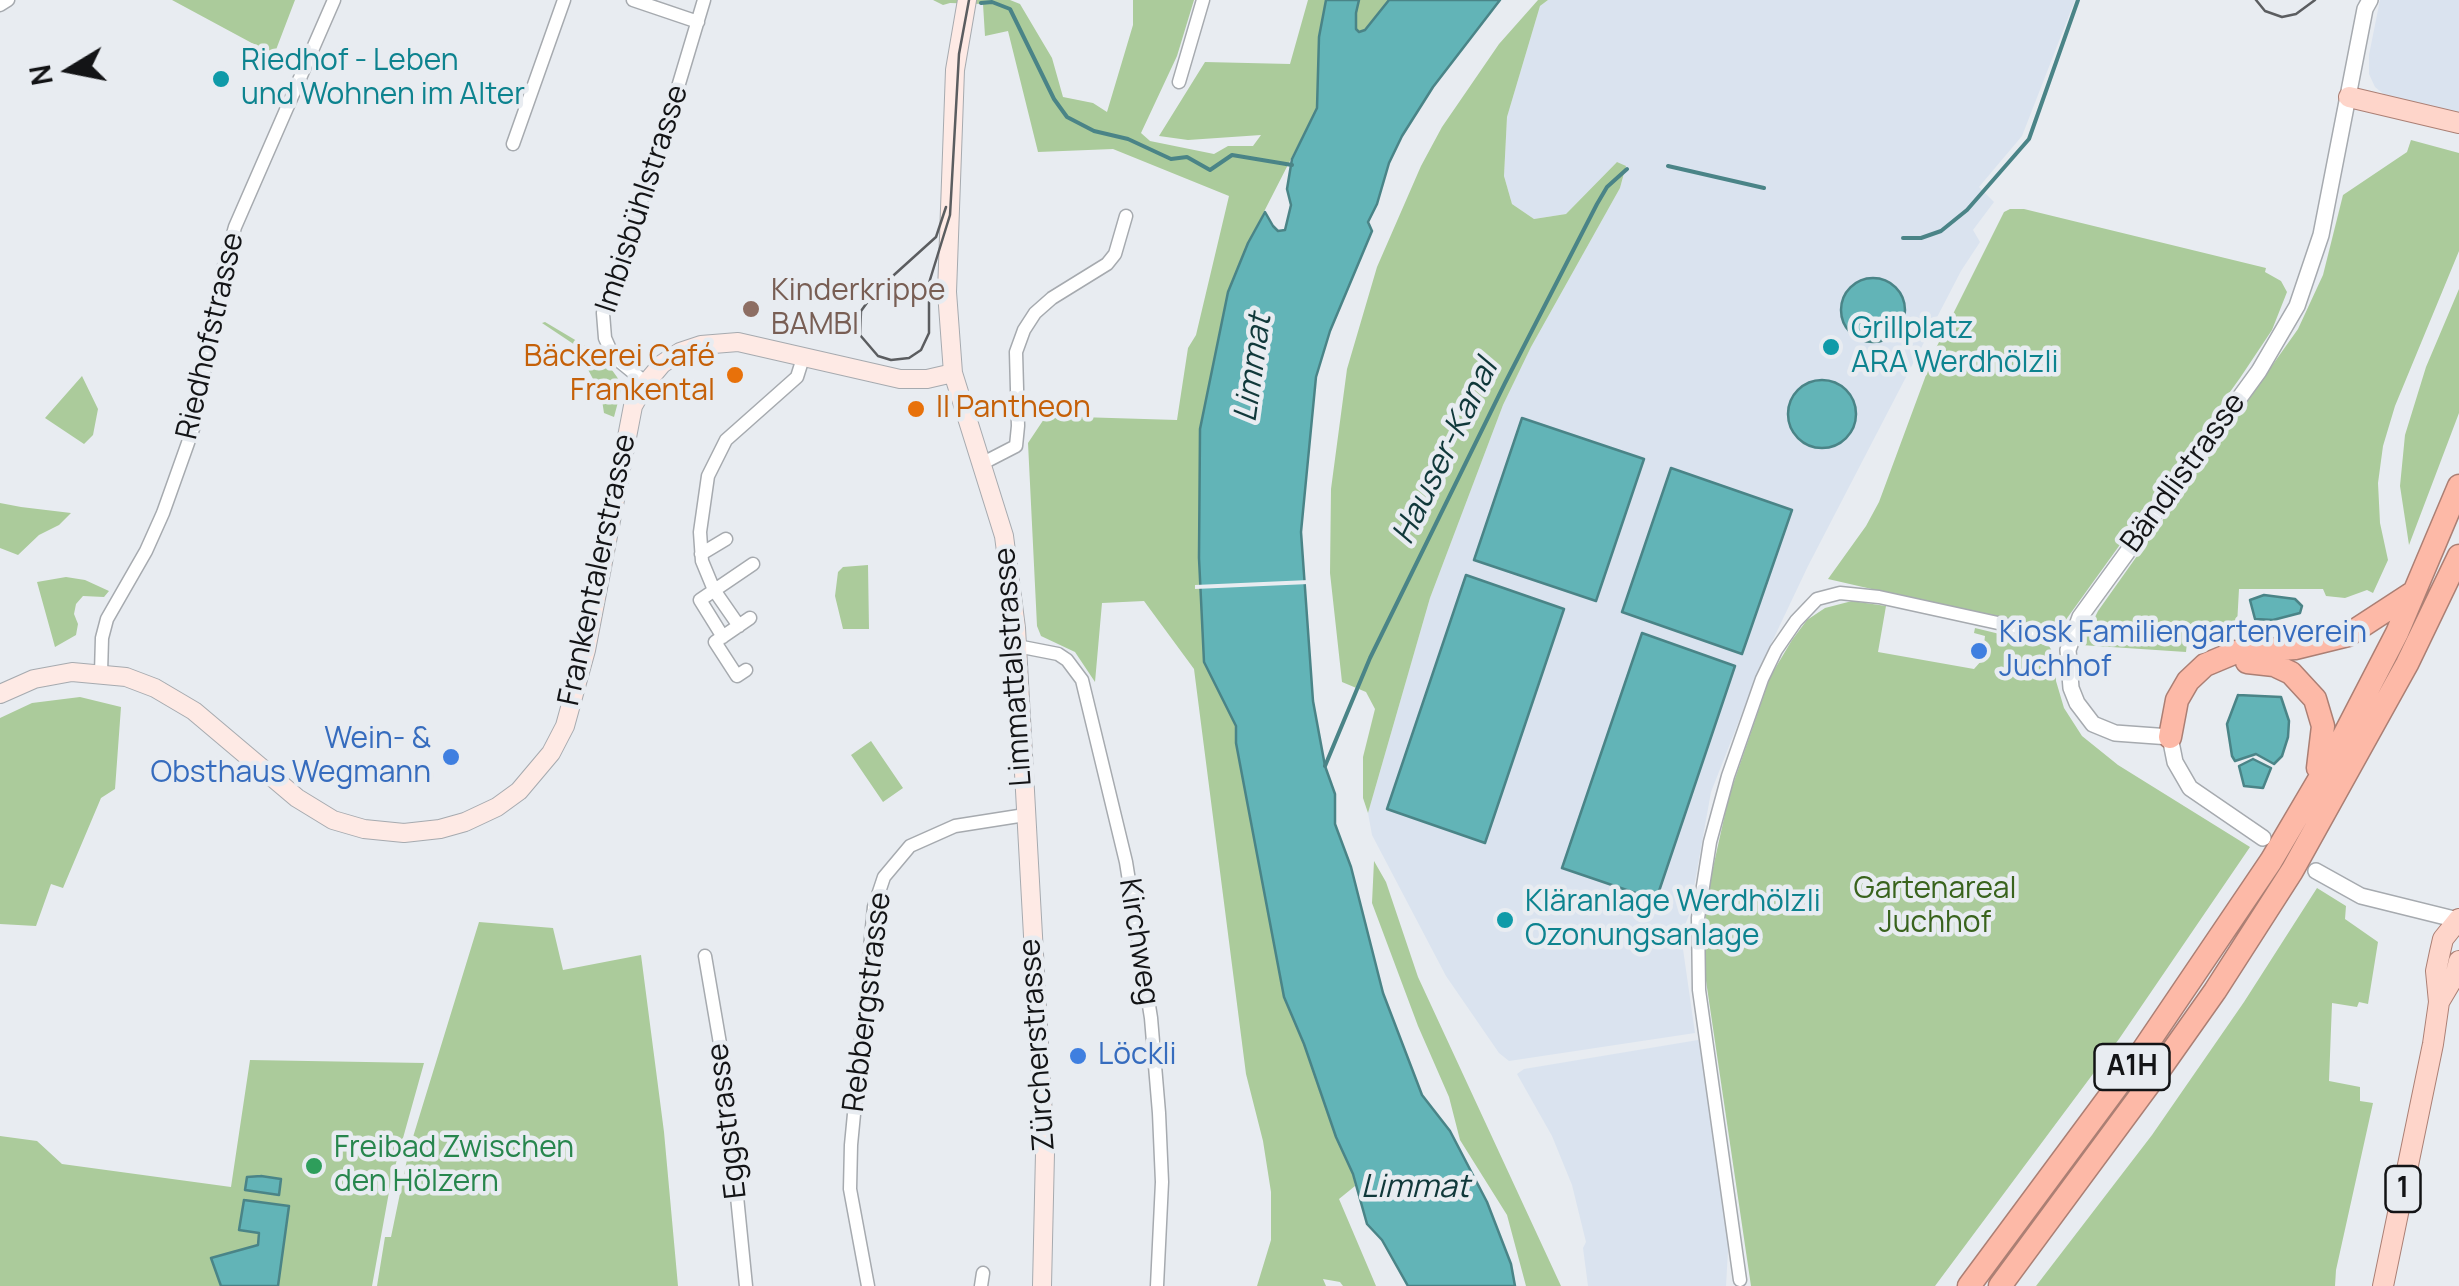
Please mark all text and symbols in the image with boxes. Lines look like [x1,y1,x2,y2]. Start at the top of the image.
north arrow [20,20,120,120]
place label: Riedhof - Leben und Wohnen im Alter [241,44,525,114]
text: N [20,62,61,88]
marker: Riedhof - Leben und Wohnen im Alter [210,68,232,90]
street label: Imbisbühlstrasse [589,81,697,317]
street label: Riedhofstrasse [170,229,252,443]
place label: Kinderkrippe BAMBI [771,274,945,344]
marker: Kinderkrippe BAMBI [740,298,762,320]
water label: Limmat [1227,312,1281,424]
place label: Grillplatz ARA Werdhölzli [1851,312,2058,382]
marker: Grillplatz ARA Werdhölzli [1820,336,1842,358]
place label: Bäckerei Café Frankental [524,340,715,410]
water label: Hauser-Kanal [1385,354,1507,550]
marker: Bäckerei Café Frankental [724,364,746,386]
street label: Bändlistrasse [2114,386,2254,560]
place label: Il Pantheon [936,391,1091,427]
marker: Il Pantheon [905,398,927,420]
street label: Frankentalerstrasse [552,431,644,709]
street label: Limmattalstrasse [988,546,1040,788]
place label: Kiosk Familiengartenverein Juchhof [1999,616,2367,686]
marker: Kiosk Familiengartenverein Juchhof [1968,640,1990,662]
place label: Wein- & Obsthaus Wegmann [151,722,431,792]
marker: Wein- & Obsthaus Wegmann [440,746,462,768]
park label: Gartenareal Juchhof [1853,872,2017,942]
street label: Kirchweg [1110,876,1166,1008]
place label: Kläranlage Werdhölzli Ozonungsanlage [1525,885,1821,956]
street label: Rebbergstrasse [837,890,899,1114]
marker: Kläranlage Werdhölzli Ozonungsanlage [1494,909,1516,931]
street label: Zürcherstrasse [1013,938,1063,1152]
place label: Löckli [1098,1038,1177,1074]
street label: Eggstrasse [701,1041,755,1201]
road number: A1H [2094,1044,2170,1090]
marker: Löckli [1067,1045,1089,1067]
place label: Freibad Zwischen den Hölzern [334,1131,574,1202]
marker: Freibad Zwischen den Hölzern [303,1155,325,1177]
road number: 1 [2386,1166,2420,1212]
water label: Limmat [1361,1169,1469,1207]

